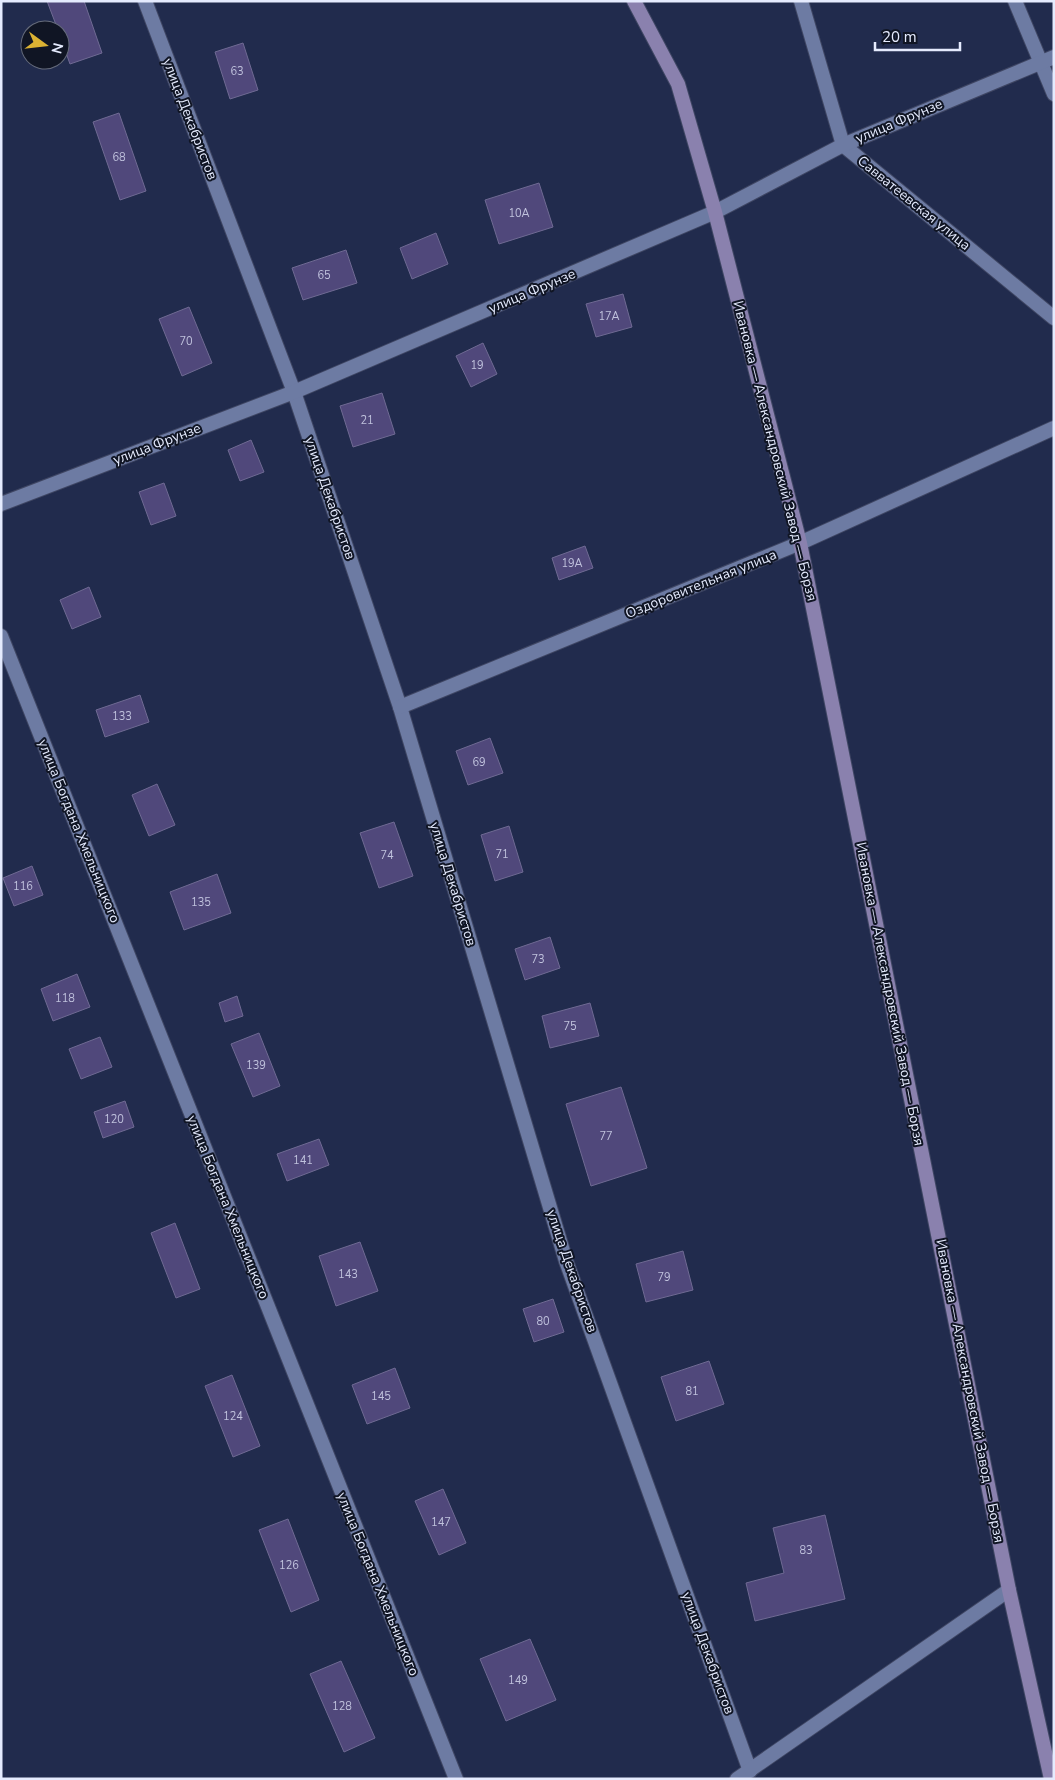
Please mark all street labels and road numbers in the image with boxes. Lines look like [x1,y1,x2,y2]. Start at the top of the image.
street label: улица Декабристов [158,55,222,183]
street label: улица Фрунзе [853,94,945,148]
street label: Савватеевская улица [853,151,975,255]
street label: улица Фрунзе [486,264,578,318]
street label: Ивановка — Александровский Завод — Борзя [728,299,822,603]
street label: улица Фрунзе [110,419,204,469]
street label: улица Декабристов [300,434,360,562]
street label: Оздоровительная улица [623,545,779,623]
street label: улица Богдана Хмельницкого [33,736,125,926]
street label: улица Декабристов [425,820,481,949]
street label: Ивановка — Александровский Завод — Борзя [851,841,929,1147]
street label: улица Богдана Хмельницкого [182,1112,274,1302]
street label: улица Декабристов [542,1207,602,1335]
street label: Ивановка — Александровский Завод — Борзя [931,1238,1009,1544]
street label: улица Богдана Хмельницкого [332,1489,424,1679]
street label: улица Декабристов [677,1589,739,1717]

